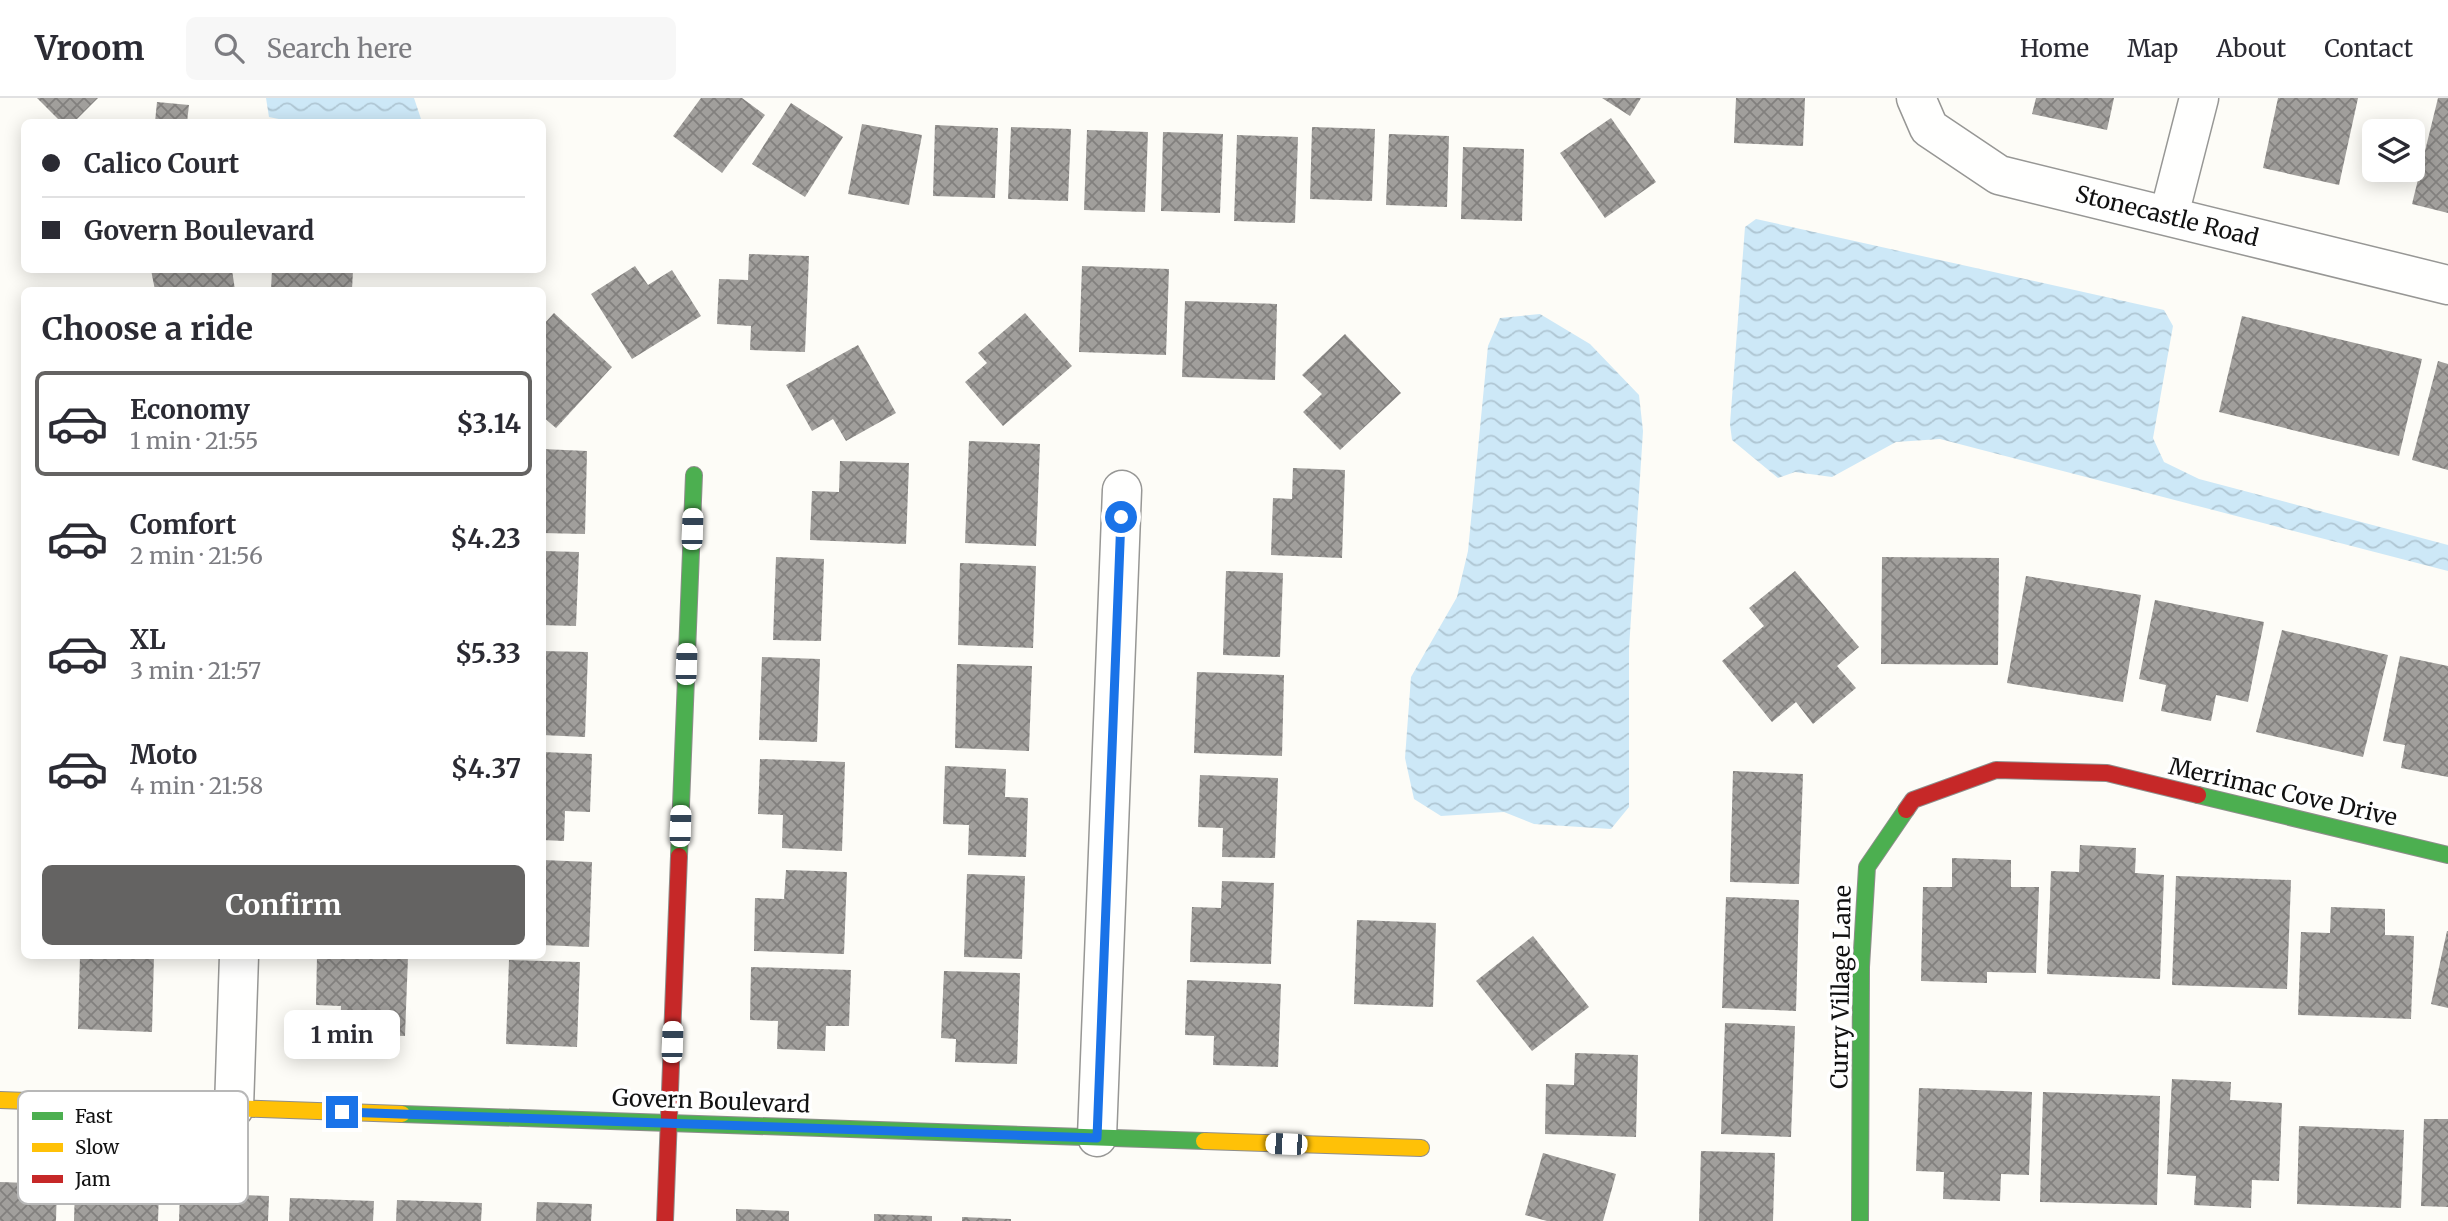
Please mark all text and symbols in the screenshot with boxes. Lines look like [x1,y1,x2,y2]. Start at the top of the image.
search box [186,17,676,80]
text: Vroom [35,28,144,69]
icon: search [210,29,248,67]
text: Search here [266,32,412,65]
text: Home [2020,33,2089,64]
text: Map [2127,33,2178,64]
text: About [2216,33,2286,64]
text: Contact [2324,33,2413,64]
map controls [2362,119,2425,182]
button: layers [2362,119,2425,182]
text: Calico Court [84,147,239,180]
street label: Stonecastle Road [2073,179,2262,252]
text: Govern Boulevard [84,214,314,247]
text: Choose a ride [42,309,253,349]
icon: car [46,392,109,455]
text: Economy [130,393,250,426]
text: $3.14 [456,407,521,440]
text: 1 min · 21:55 [130,426,258,455]
route start [1105,501,1137,533]
icon: car [46,507,109,570]
text: Comfort [130,508,236,541]
car [681,508,704,550]
text: $4.23 [450,522,521,555]
text: 2 min · 21:56 [130,541,263,570]
icon: car [46,622,109,685]
text: XL [130,623,166,656]
text: $5.33 [455,637,521,670]
car [675,643,698,685]
text: 3 min · 21:57 [130,656,261,685]
icon: car [46,737,109,800]
text: Moto [130,738,197,771]
street label: Merrimac Cove Drive [2166,751,2400,832]
text: $4.37 [451,752,521,785]
text: 4 min · 21:58 [130,771,263,800]
car [669,805,692,847]
button: Confirm [42,865,525,945]
street label: Curry Village Lane [1824,885,1857,1089]
callout: 1 min [284,1010,400,1060]
text: 1 min [311,1020,373,1049]
car [661,1021,684,1063]
street label: Govern Boulevard [611,1083,811,1118]
legend [18,1091,248,1204]
route end [326,1096,358,1128]
text: Fast [75,1104,113,1128]
car [1265,1133,1308,1155]
text: Slow [75,1135,120,1159]
text: Jam [74,1167,111,1191]

